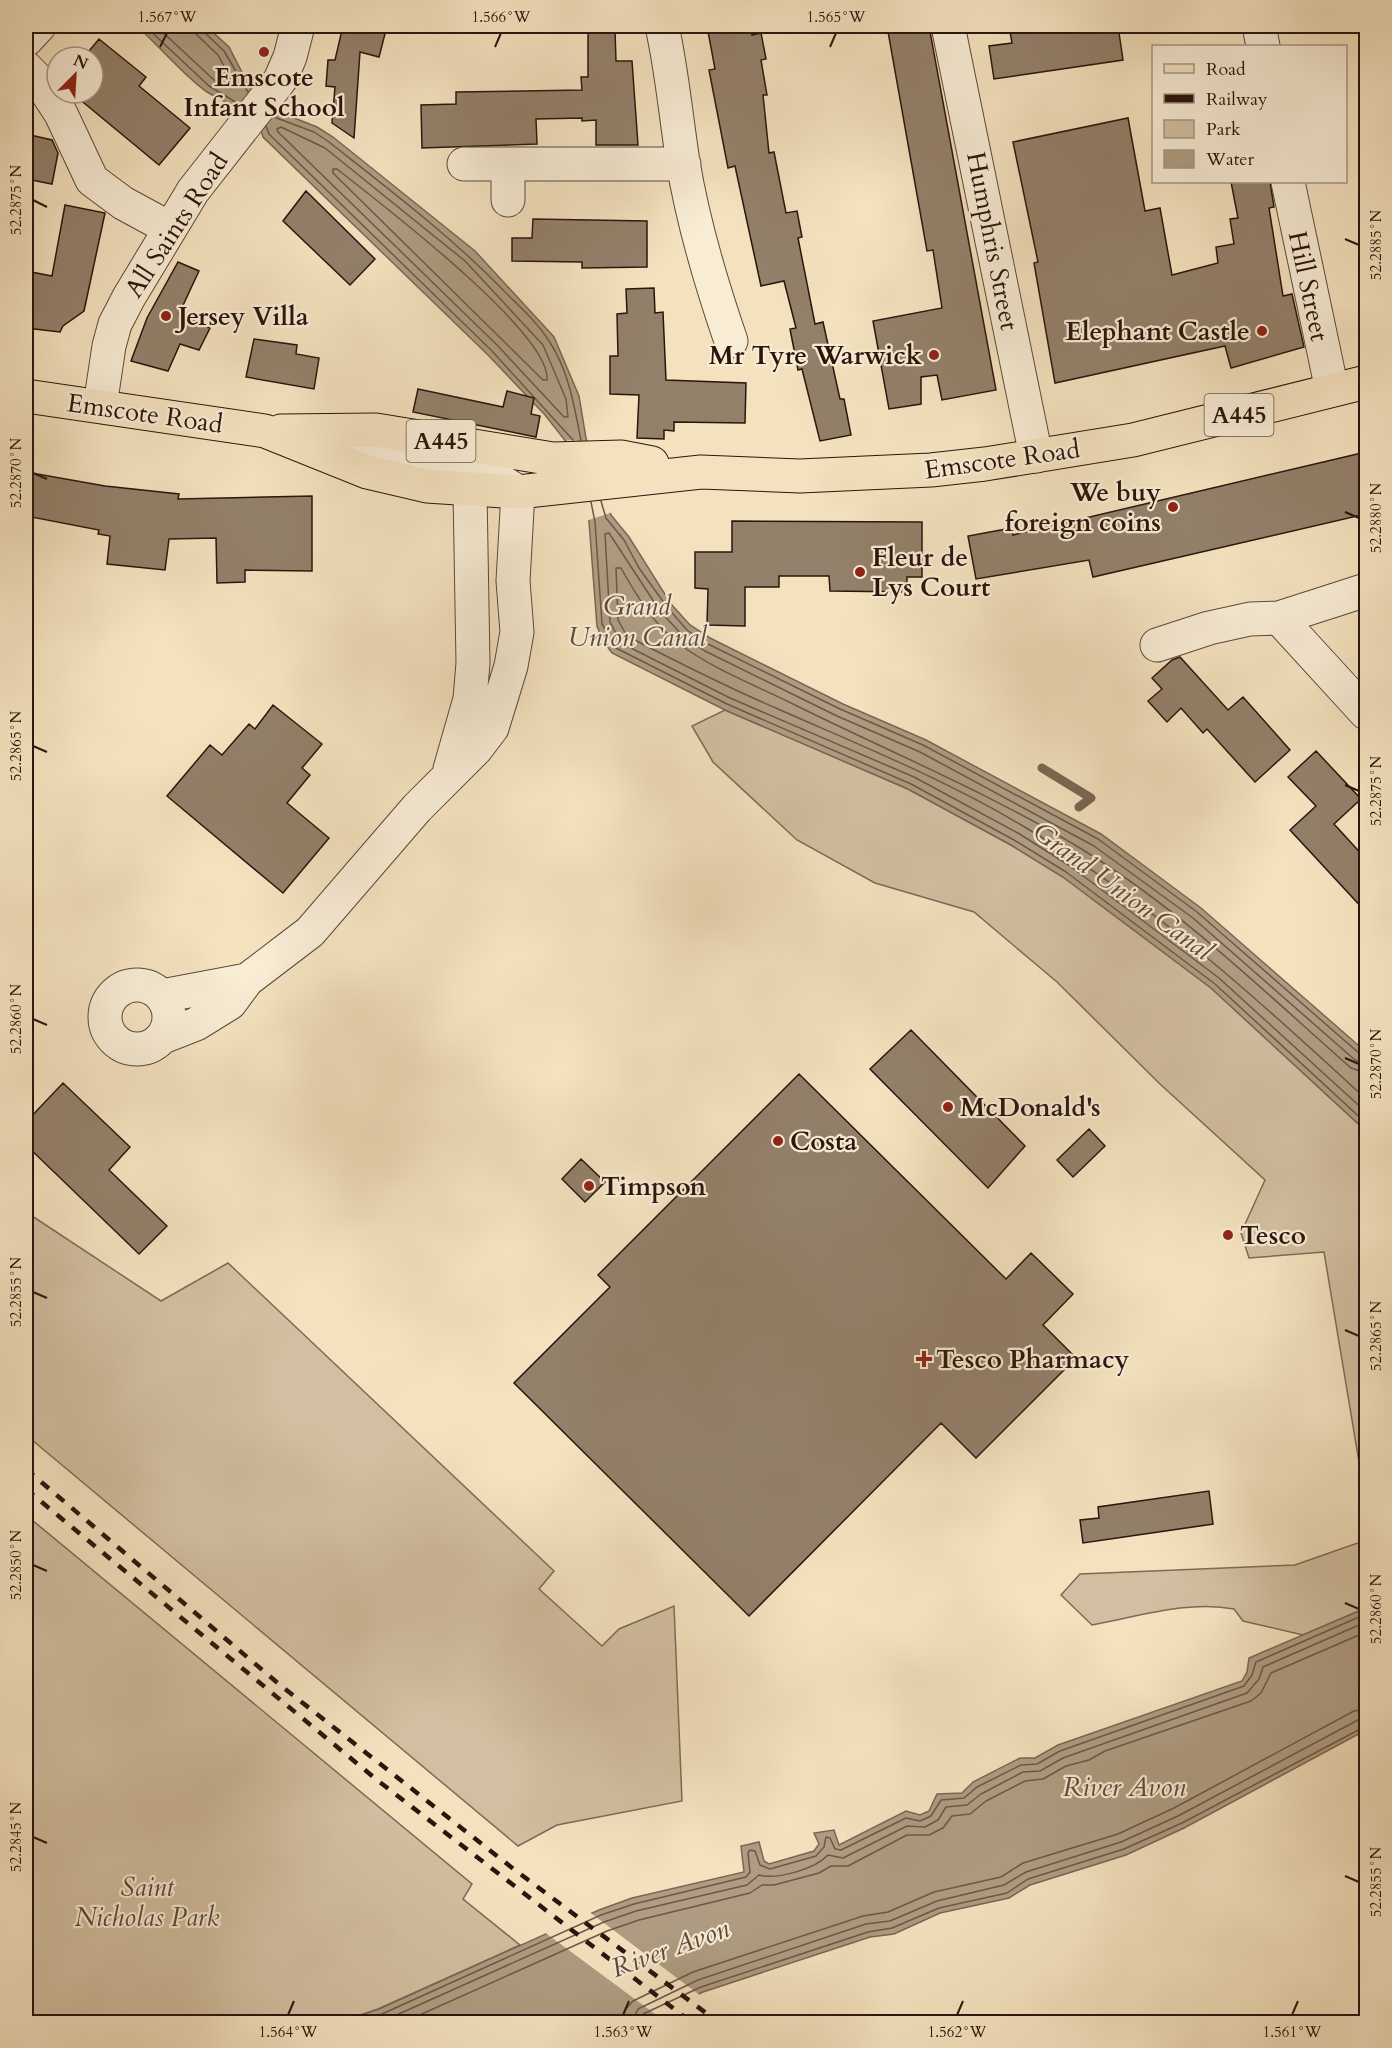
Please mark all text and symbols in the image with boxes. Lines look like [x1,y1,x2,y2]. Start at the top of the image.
text: 1.567°W [138,7,197,27]
text: 1.566°W [472,7,531,27]
text: 1.565°W [807,7,866,27]
north arrow [45,45,105,105]
marker: Emscote Infant School [257,45,271,59]
legend [1152,45,1347,183]
text: N [70,49,92,75]
text: Road [1206,57,1246,82]
place label: Emscote Infant School [184,60,345,125]
text: Railway [1206,87,1268,112]
text: Park [1206,117,1241,142]
street label: All Saints Road [117,146,236,304]
text: Water [1205,147,1255,172]
street label: Humphris Street [958,149,1027,333]
text: 52.2875°N [6,165,26,235]
text: 52.2885°N [1366,210,1386,280]
street label: Hill Street [1280,228,1337,344]
place label: Jersey Villa [174,299,309,334]
marker: Jersey Villa [159,309,173,323]
place label: Elephant Castle [1065,314,1250,349]
marker: Elephant Castle [1255,324,1269,338]
place label: Mr Tyre Warwick [709,338,923,373]
marker: Mr Tyre Warwick [927,348,941,362]
street label: Emscote Road [65,385,225,442]
road number: A445 [1204,394,1274,436]
road number: A445 [406,420,476,462]
street label: Emscote Road [922,431,1082,488]
text: 52.2870°N [6,438,26,508]
place label: We buy foreign coins [1005,475,1161,540]
text: 52.2880°N [1366,483,1386,553]
marker: We buy foreign coins [1166,500,1180,514]
place label: Fleur de Lys Court [872,540,990,605]
marker: Fleur de Lys Court [853,565,867,579]
water label: Grand Union Canal [567,588,707,656]
text: 52.2865°N [6,711,26,781]
text: 52.2875°N [1366,756,1386,826]
water label: Grand Union Canal [1025,813,1221,970]
text: 52.2860°N [6,984,26,1054]
text: 52.2870°N [1366,1029,1386,1099]
place label: McDonald's [960,1090,1101,1125]
marker: McDonald's [941,1100,955,1114]
place label: Costa [790,1124,857,1159]
marker: Costa [771,1134,785,1148]
place label: Timpson [601,1169,707,1204]
marker: Timpson [582,1179,596,1193]
place label: Tesco [1240,1218,1306,1253]
marker: Tesco [1221,1228,1235,1242]
text: 52.2855°N [6,1257,26,1327]
text: 52.2865°N [1366,1301,1386,1371]
place label: Tesco Pharmacy [936,1342,1129,1377]
marker: Tesco Pharmacy [917,1352,931,1366]
text: 52.2850°N [6,1530,26,1600]
text: 52.2860°N [1366,1574,1386,1644]
water label: River Avon [1062,1769,1186,1806]
text: 52.2845°N [6,1802,26,1872]
text: 52.2855°N [1366,1847,1386,1917]
park label: Saint Nicholas Park [75,1870,219,1935]
water label: River Avon [606,1910,734,1987]
text: 1.564°W [259,2022,318,2042]
text: 1.563°W [594,2022,653,2042]
text: 1.562°W [928,2022,987,2042]
text: 1.561°W [1263,2022,1322,2042]

